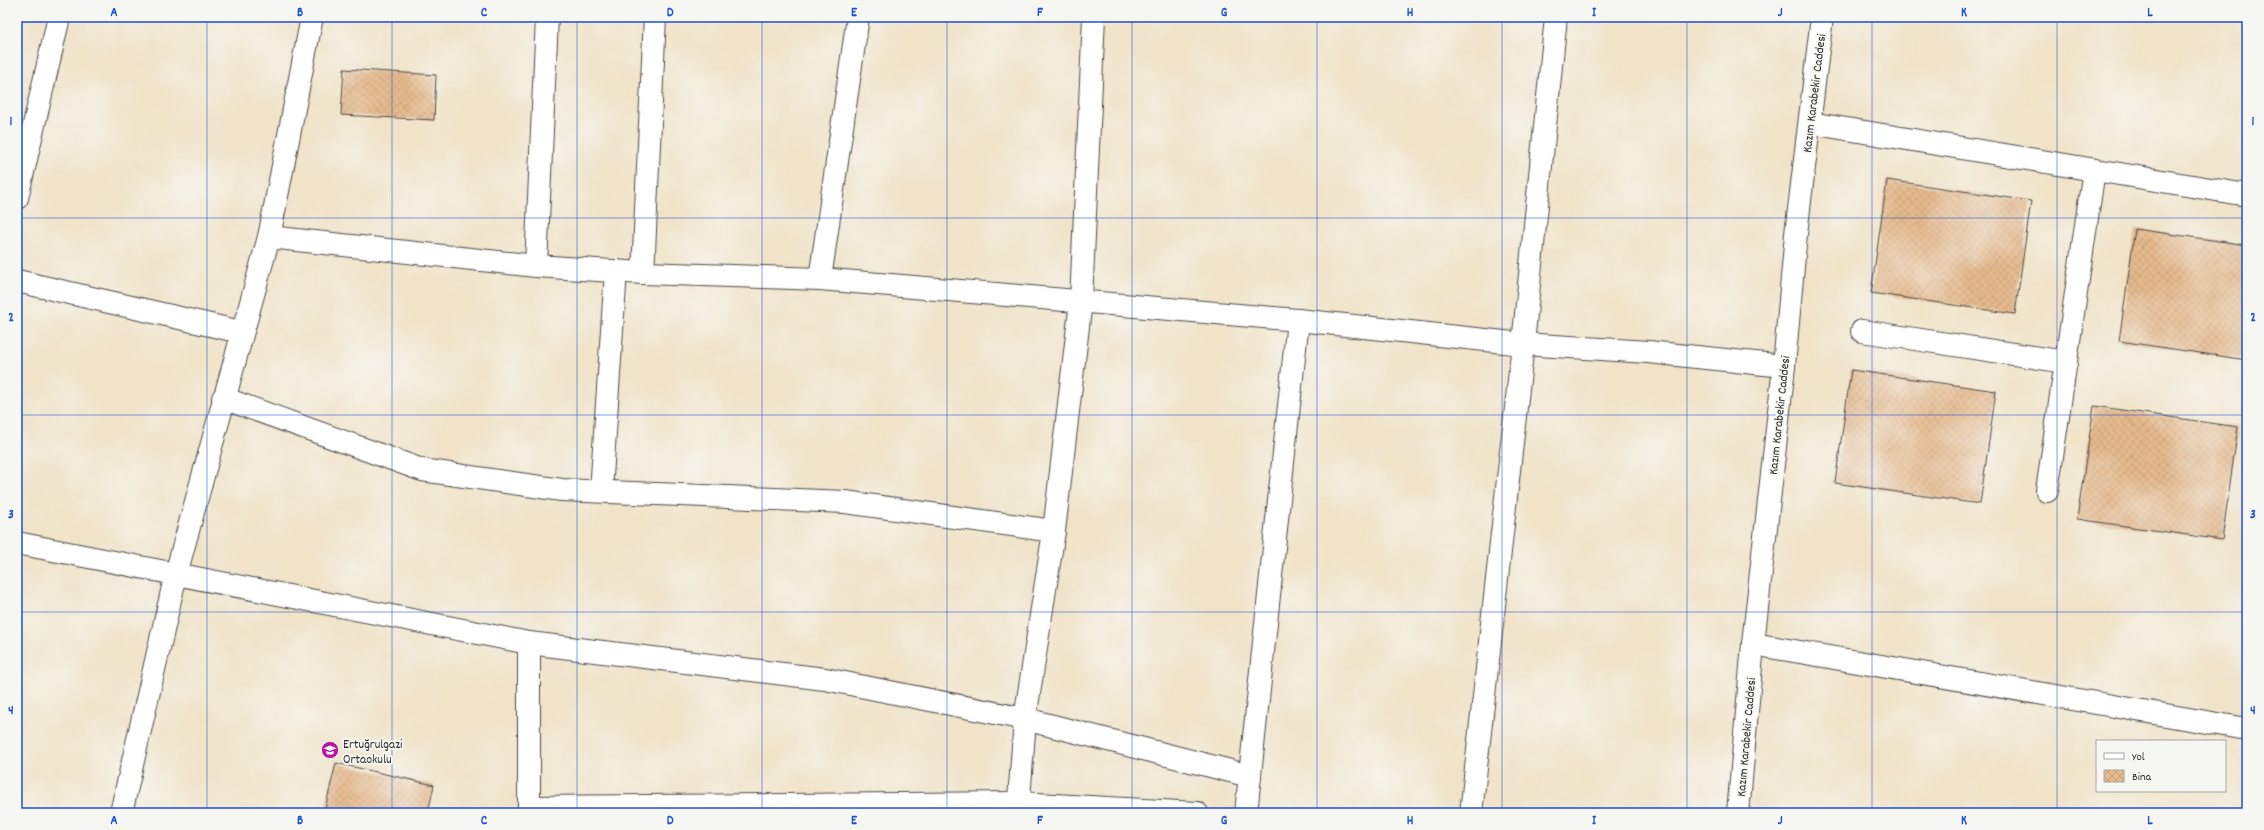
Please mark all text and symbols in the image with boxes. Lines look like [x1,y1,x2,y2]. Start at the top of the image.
text: A [110,4,118,23]
text: B [297,4,303,23]
text: C [481,4,488,23]
text: D [667,4,674,23]
text: E [851,4,858,23]
text: F [1037,4,1043,23]
text: G [1221,4,1228,23]
text: H [1407,4,1414,23]
text: I [1592,4,1597,23]
text: J [1778,4,1783,23]
text: K [1961,4,1967,23]
text: L [2147,4,2153,23]
street label: Kazım Karabekir Caddesi [1799,32,1832,154]
text: 1 [10,113,13,132]
text: 1 [2252,113,2255,132]
text: 2 [8,309,14,328]
text: 2 [2250,309,2256,328]
street label: Kazım Karabekir Caddesi [1765,354,1796,476]
text: 3 [8,506,14,525]
text: 3 [2250,506,2256,525]
street label: Kazım Karabekir Caddesi [1733,676,1762,798]
text: 4 [8,702,14,721]
text: 4 [2250,702,2256,721]
place label: Ertuğrulgazi Ortaokulu [343,736,403,770]
school or university icon: Ertuğrulgazi Ortaokulu [320,740,340,760]
legend [2096,740,2226,792]
text: Yol [2132,749,2145,766]
text: Bina [2132,769,2151,786]
text: A [110,812,118,830]
text: B [297,812,303,830]
text: C [481,812,488,830]
text: D [667,812,674,830]
text: E [851,812,858,830]
text: F [1037,812,1043,830]
text: G [1221,812,1228,830]
text: H [1407,812,1414,830]
text: I [1592,812,1597,830]
text: J [1778,812,1783,830]
text: K [1961,812,1967,830]
text: L [2147,812,2153,830]

